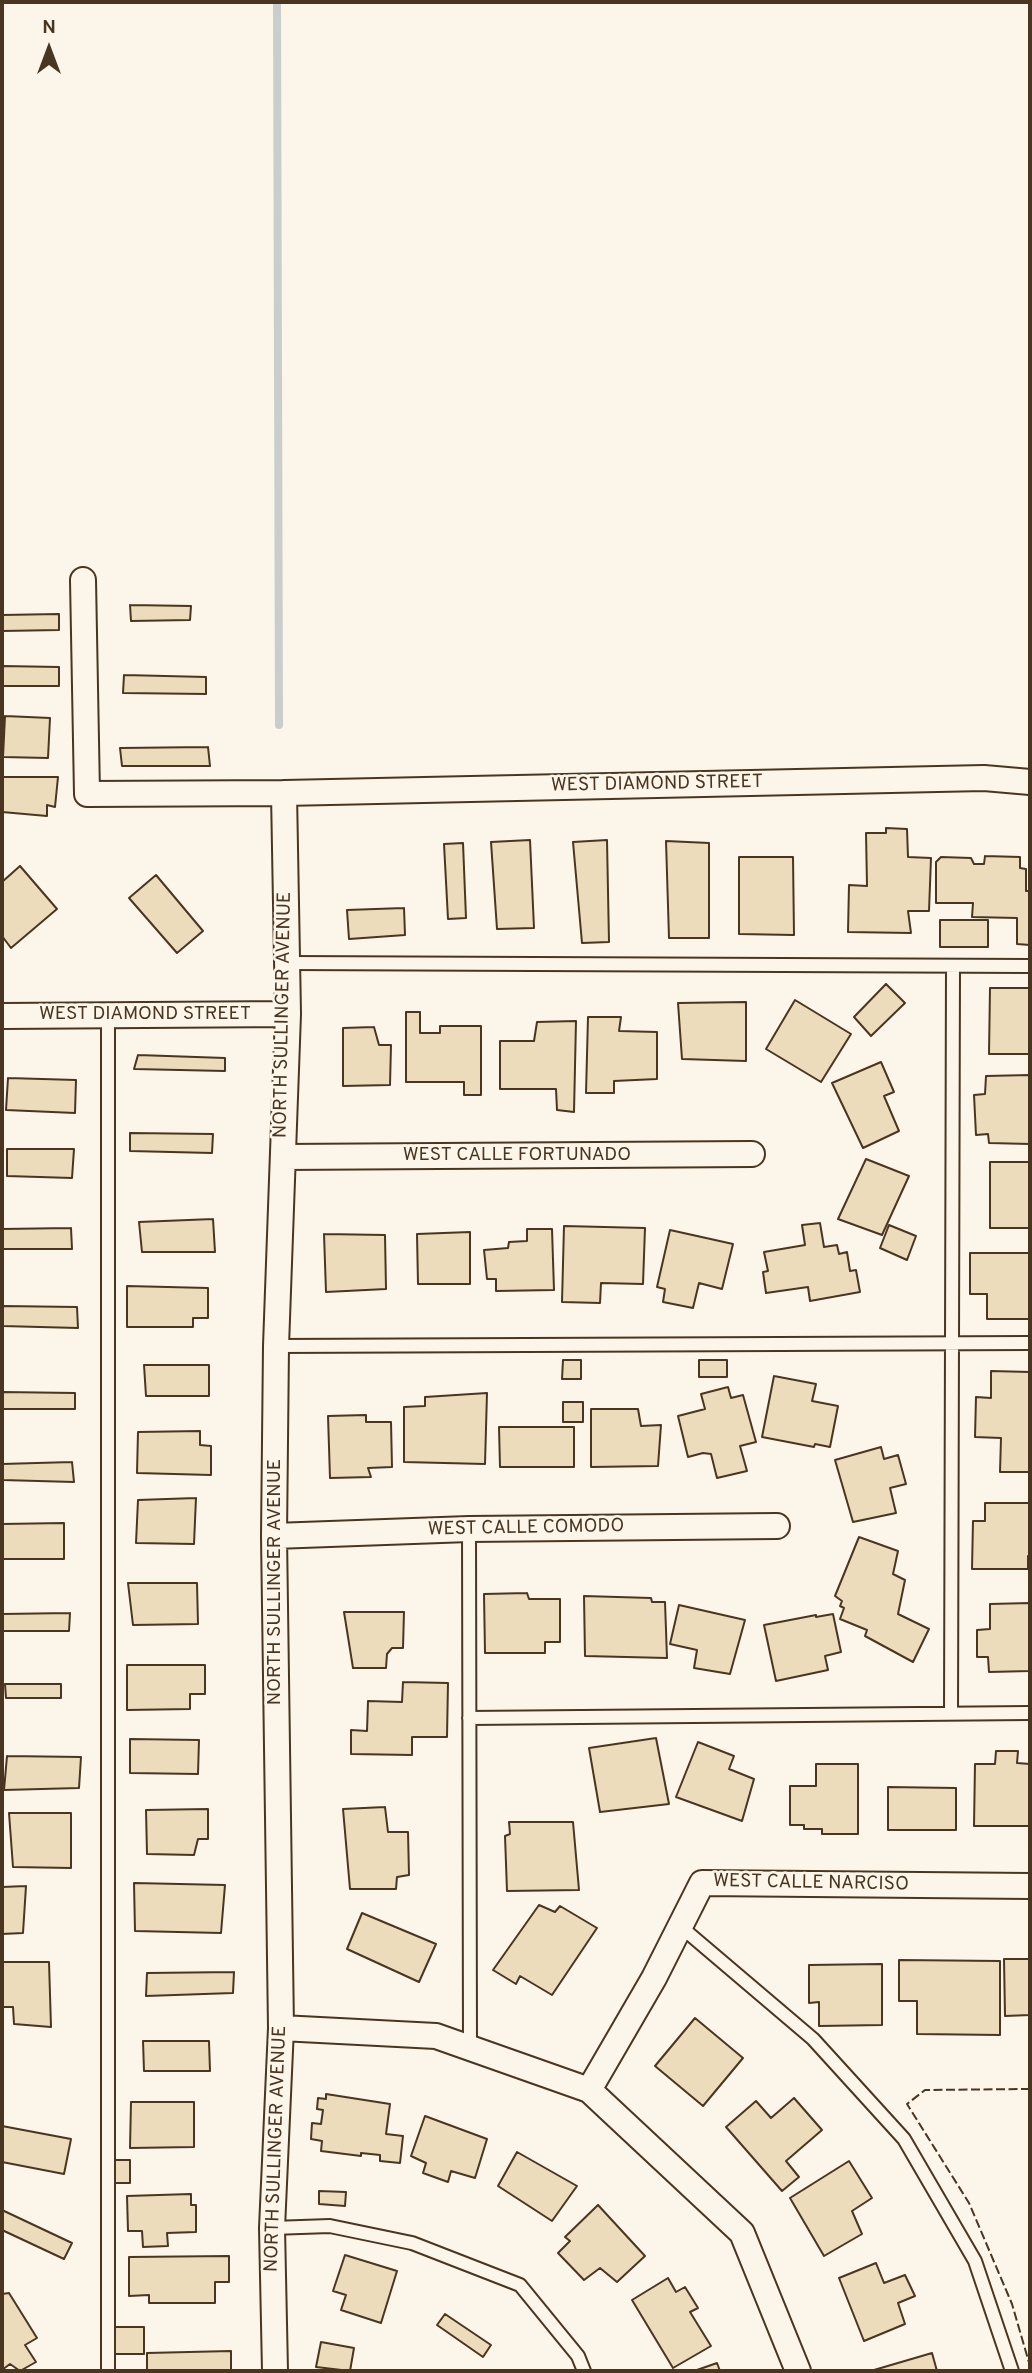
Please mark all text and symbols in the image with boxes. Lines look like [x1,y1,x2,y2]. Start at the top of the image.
north arrow [14,14,84,84]
text: N [42,16,56,40]
street label: WEST DIAMOND STREET [551,772,763,798]
street label: NORTH SULLINGER AVENUE [270,892,298,1138]
street label: WEST DIAMOND STREET [39,1004,251,1026]
street label: WEST CALLE FORTUNADO [403,1145,631,1167]
street label: NORTH SULLINGER AVENUE [265,1459,287,1705]
street label: WEST CALLE COMODO [428,1516,624,1542]
street label: WEST CALLE NARCISO [713,1871,909,1897]
street label: NORTH SULLINGER AVENUE [261,2025,293,2273]

